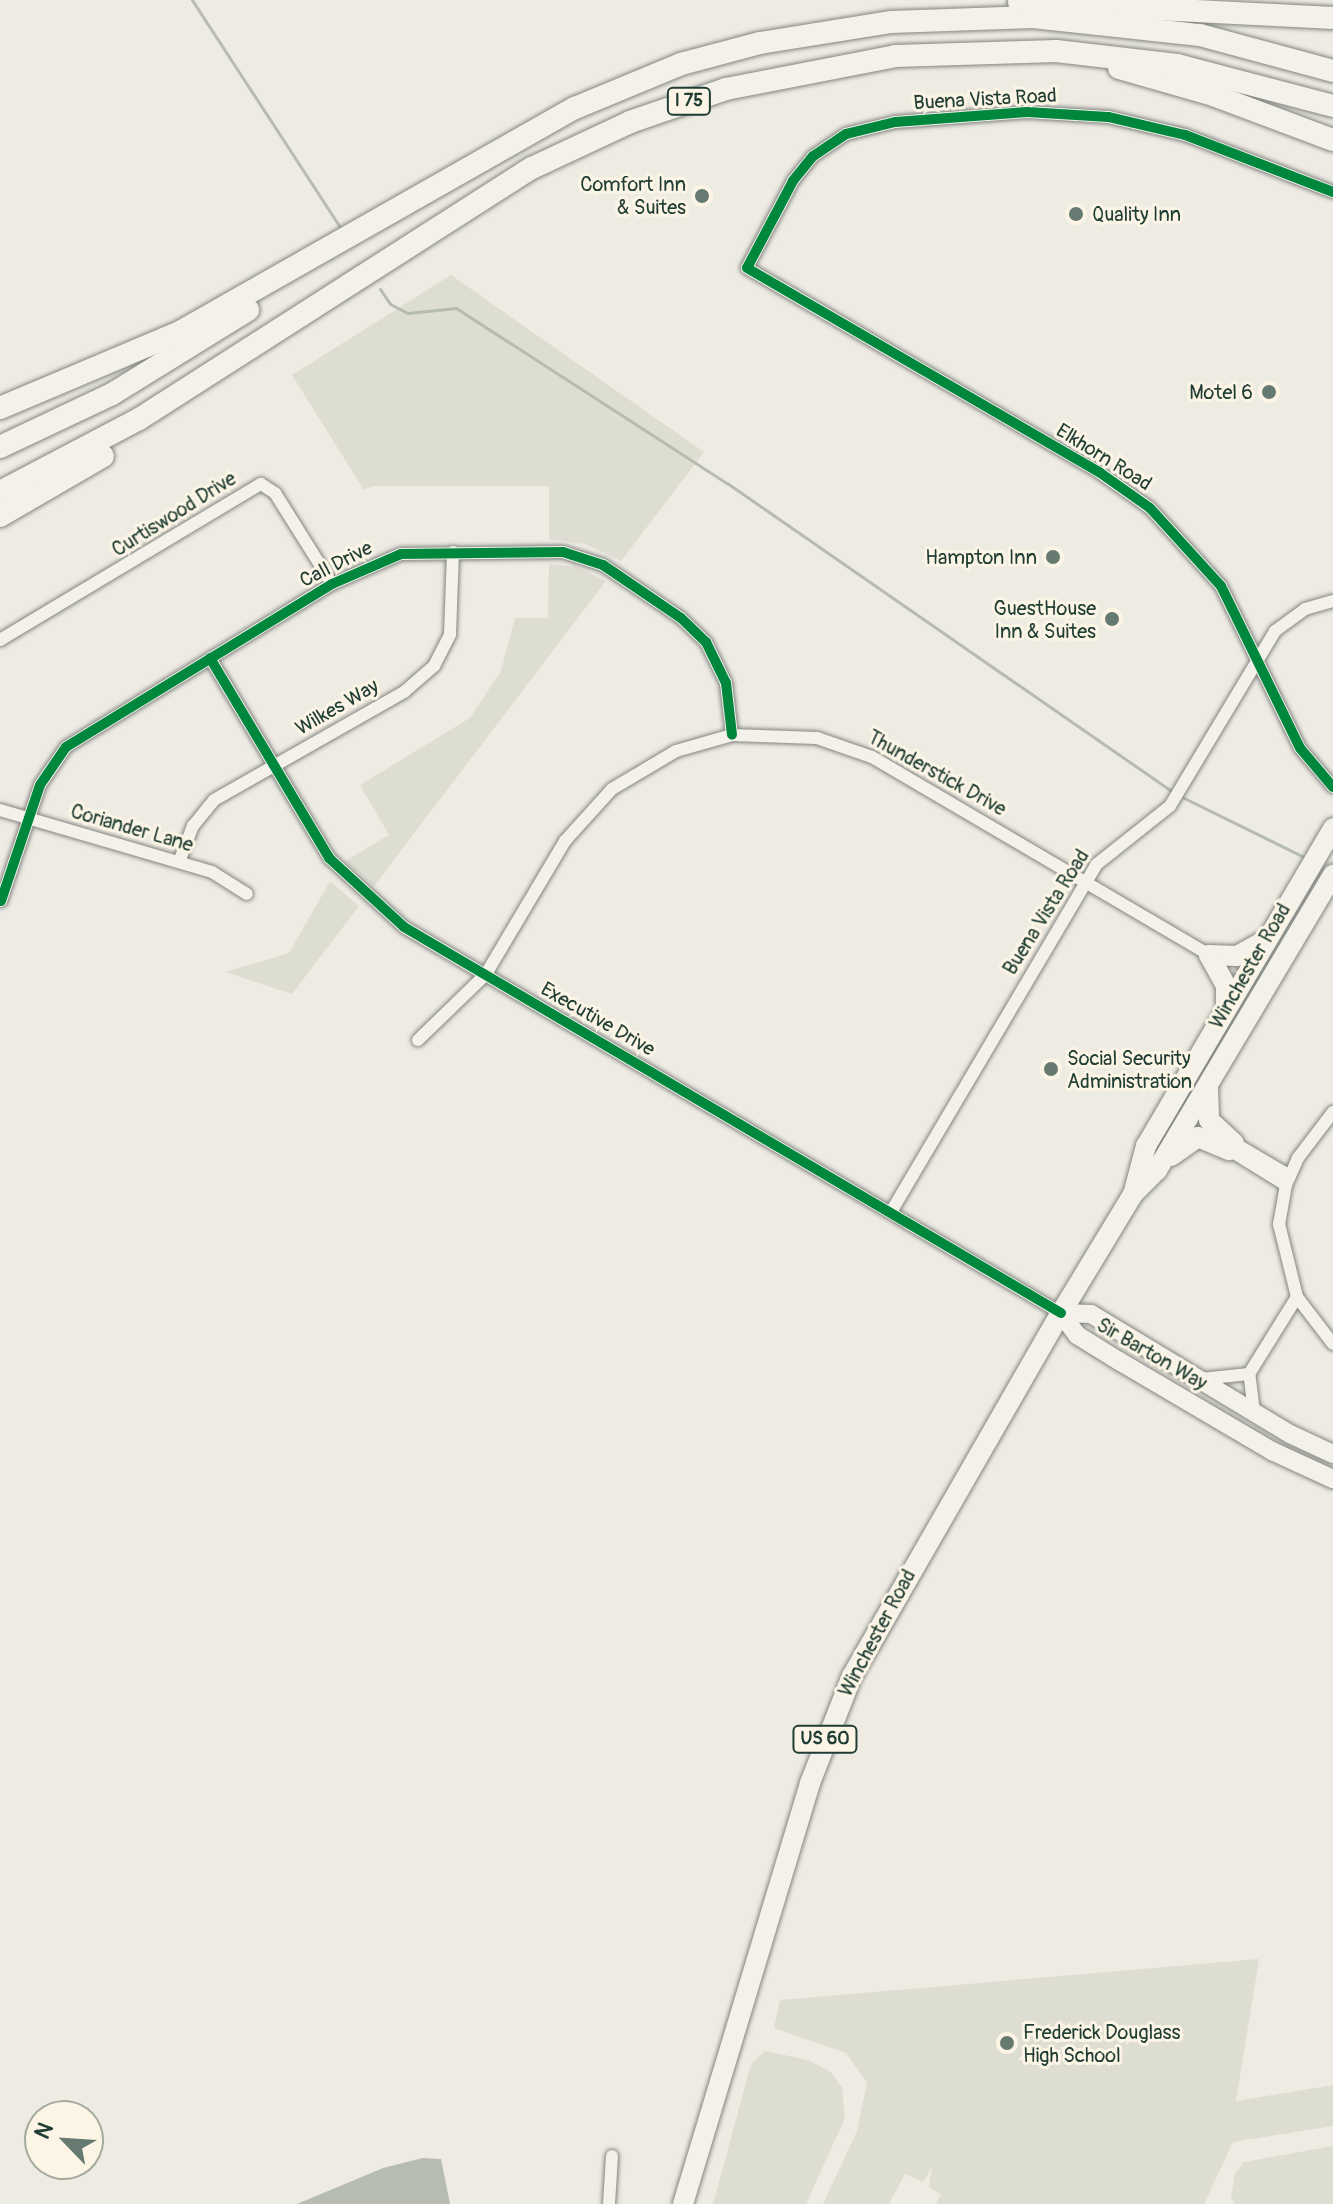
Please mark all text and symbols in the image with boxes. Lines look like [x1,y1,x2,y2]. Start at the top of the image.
street label: Buena Vista Road [913,83,1057,115]
road number: I 75 [665,87,713,115]
place label: Comfort Inn & Suites [580,172,686,219]
marker: Comfort Inn & Suites [693,187,711,205]
place label: Quality Inn [1092,202,1181,226]
marker: Quality Inn [1067,205,1085,223]
place label: Motel 6 [1189,380,1253,404]
marker: Motel 6 [1260,383,1278,401]
street label: Elkhorn Road [1052,418,1156,496]
street label: Curtiswood Drive [107,466,241,562]
street label: Call Drive [296,536,376,592]
place label: Hampton Inn [925,545,1037,569]
marker: Hampton Inn [1044,548,1062,566]
place label: GuestHouse Inn & Suites [994,596,1096,643]
marker: GuestHouse Inn & Suites [1103,610,1121,628]
street label: Wilkes Way [291,674,383,740]
street label: Thunderstick Drive [863,725,1011,821]
street label: Coriander Lane [68,799,196,857]
street label: Buena Vista Road [998,845,1094,979]
street label: Winchester Road [1204,899,1296,1033]
street label: Executive Drive [537,977,659,1061]
place label: Social Security Administration [1067,1046,1192,1093]
marker: Social Security Administration [1042,1060,1060,1078]
street label: Sir Barton Way [1092,1313,1212,1395]
street label: Winchester Road [833,1565,921,1701]
road number: US 60 [791,1725,859,1753]
place label: Frederick Douglass High School [1023,2020,1180,2067]
marker: Frederick Douglass High School [998,2034,1016,2052]
north arrow [24,2100,104,2180]
text: N [28,2118,60,2143]

